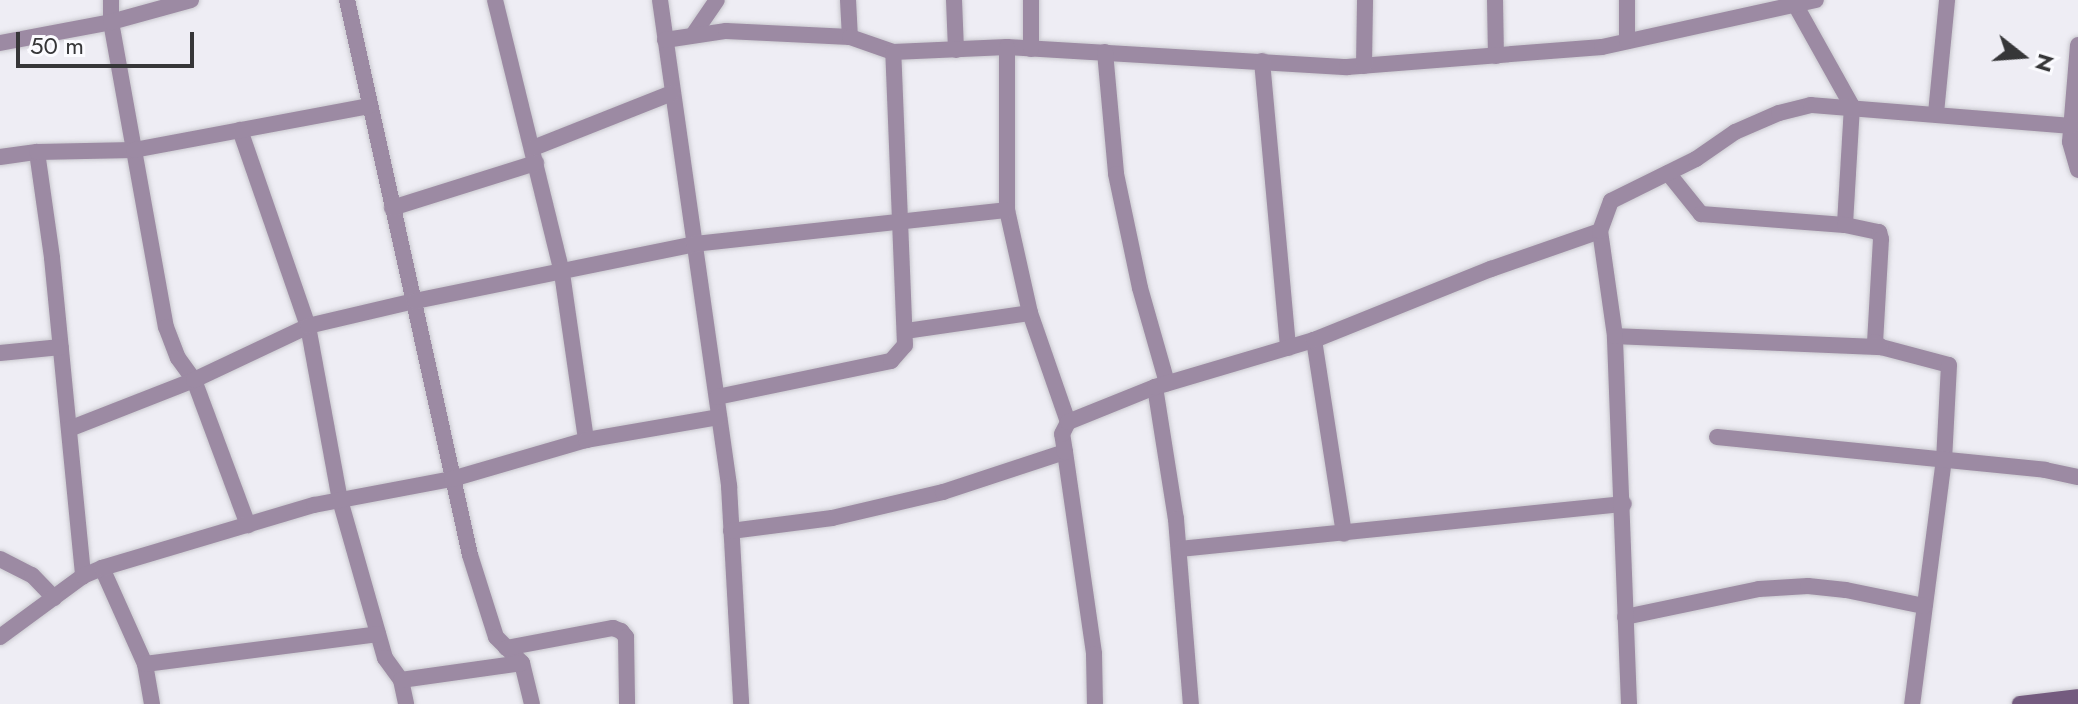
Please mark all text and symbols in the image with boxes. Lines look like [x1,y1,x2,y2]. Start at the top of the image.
scale bar [20,16,198,66]
north arrow [1982,16,2062,96]
text: 50 m [30,28,84,63]
text: N [2027,50,2063,76]

